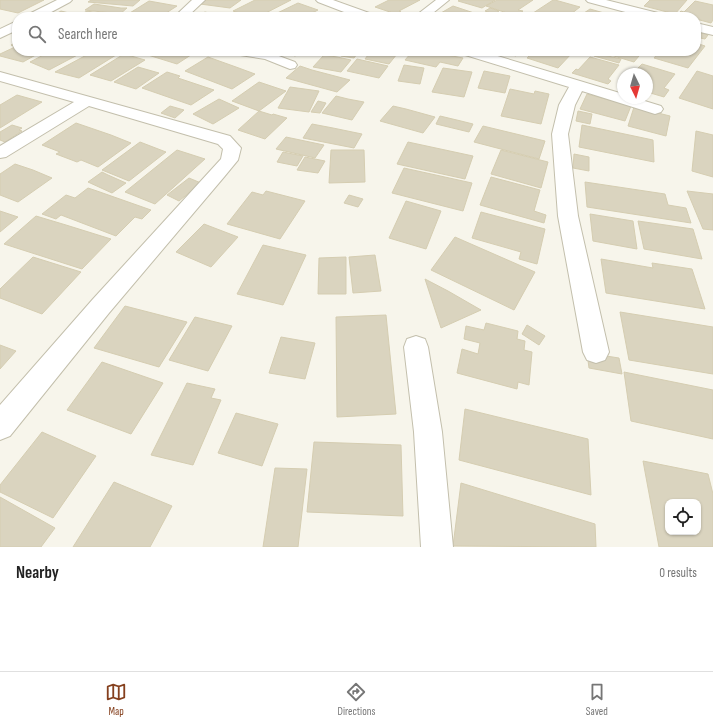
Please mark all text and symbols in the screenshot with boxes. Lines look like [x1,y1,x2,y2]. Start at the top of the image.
search box [12,12,701,56]
icon: search [26,23,48,45]
text: Search here [58,25,118,44]
north arrow [617,68,653,104]
map controls [665,499,701,535]
button: locate [665,499,701,535]
text: Nearby [16,563,59,583]
text: 0 results [659,565,697,581]
tab: Map [105,681,127,718]
tab: Directions [338,681,375,718]
tab: Saved [586,681,608,718]

